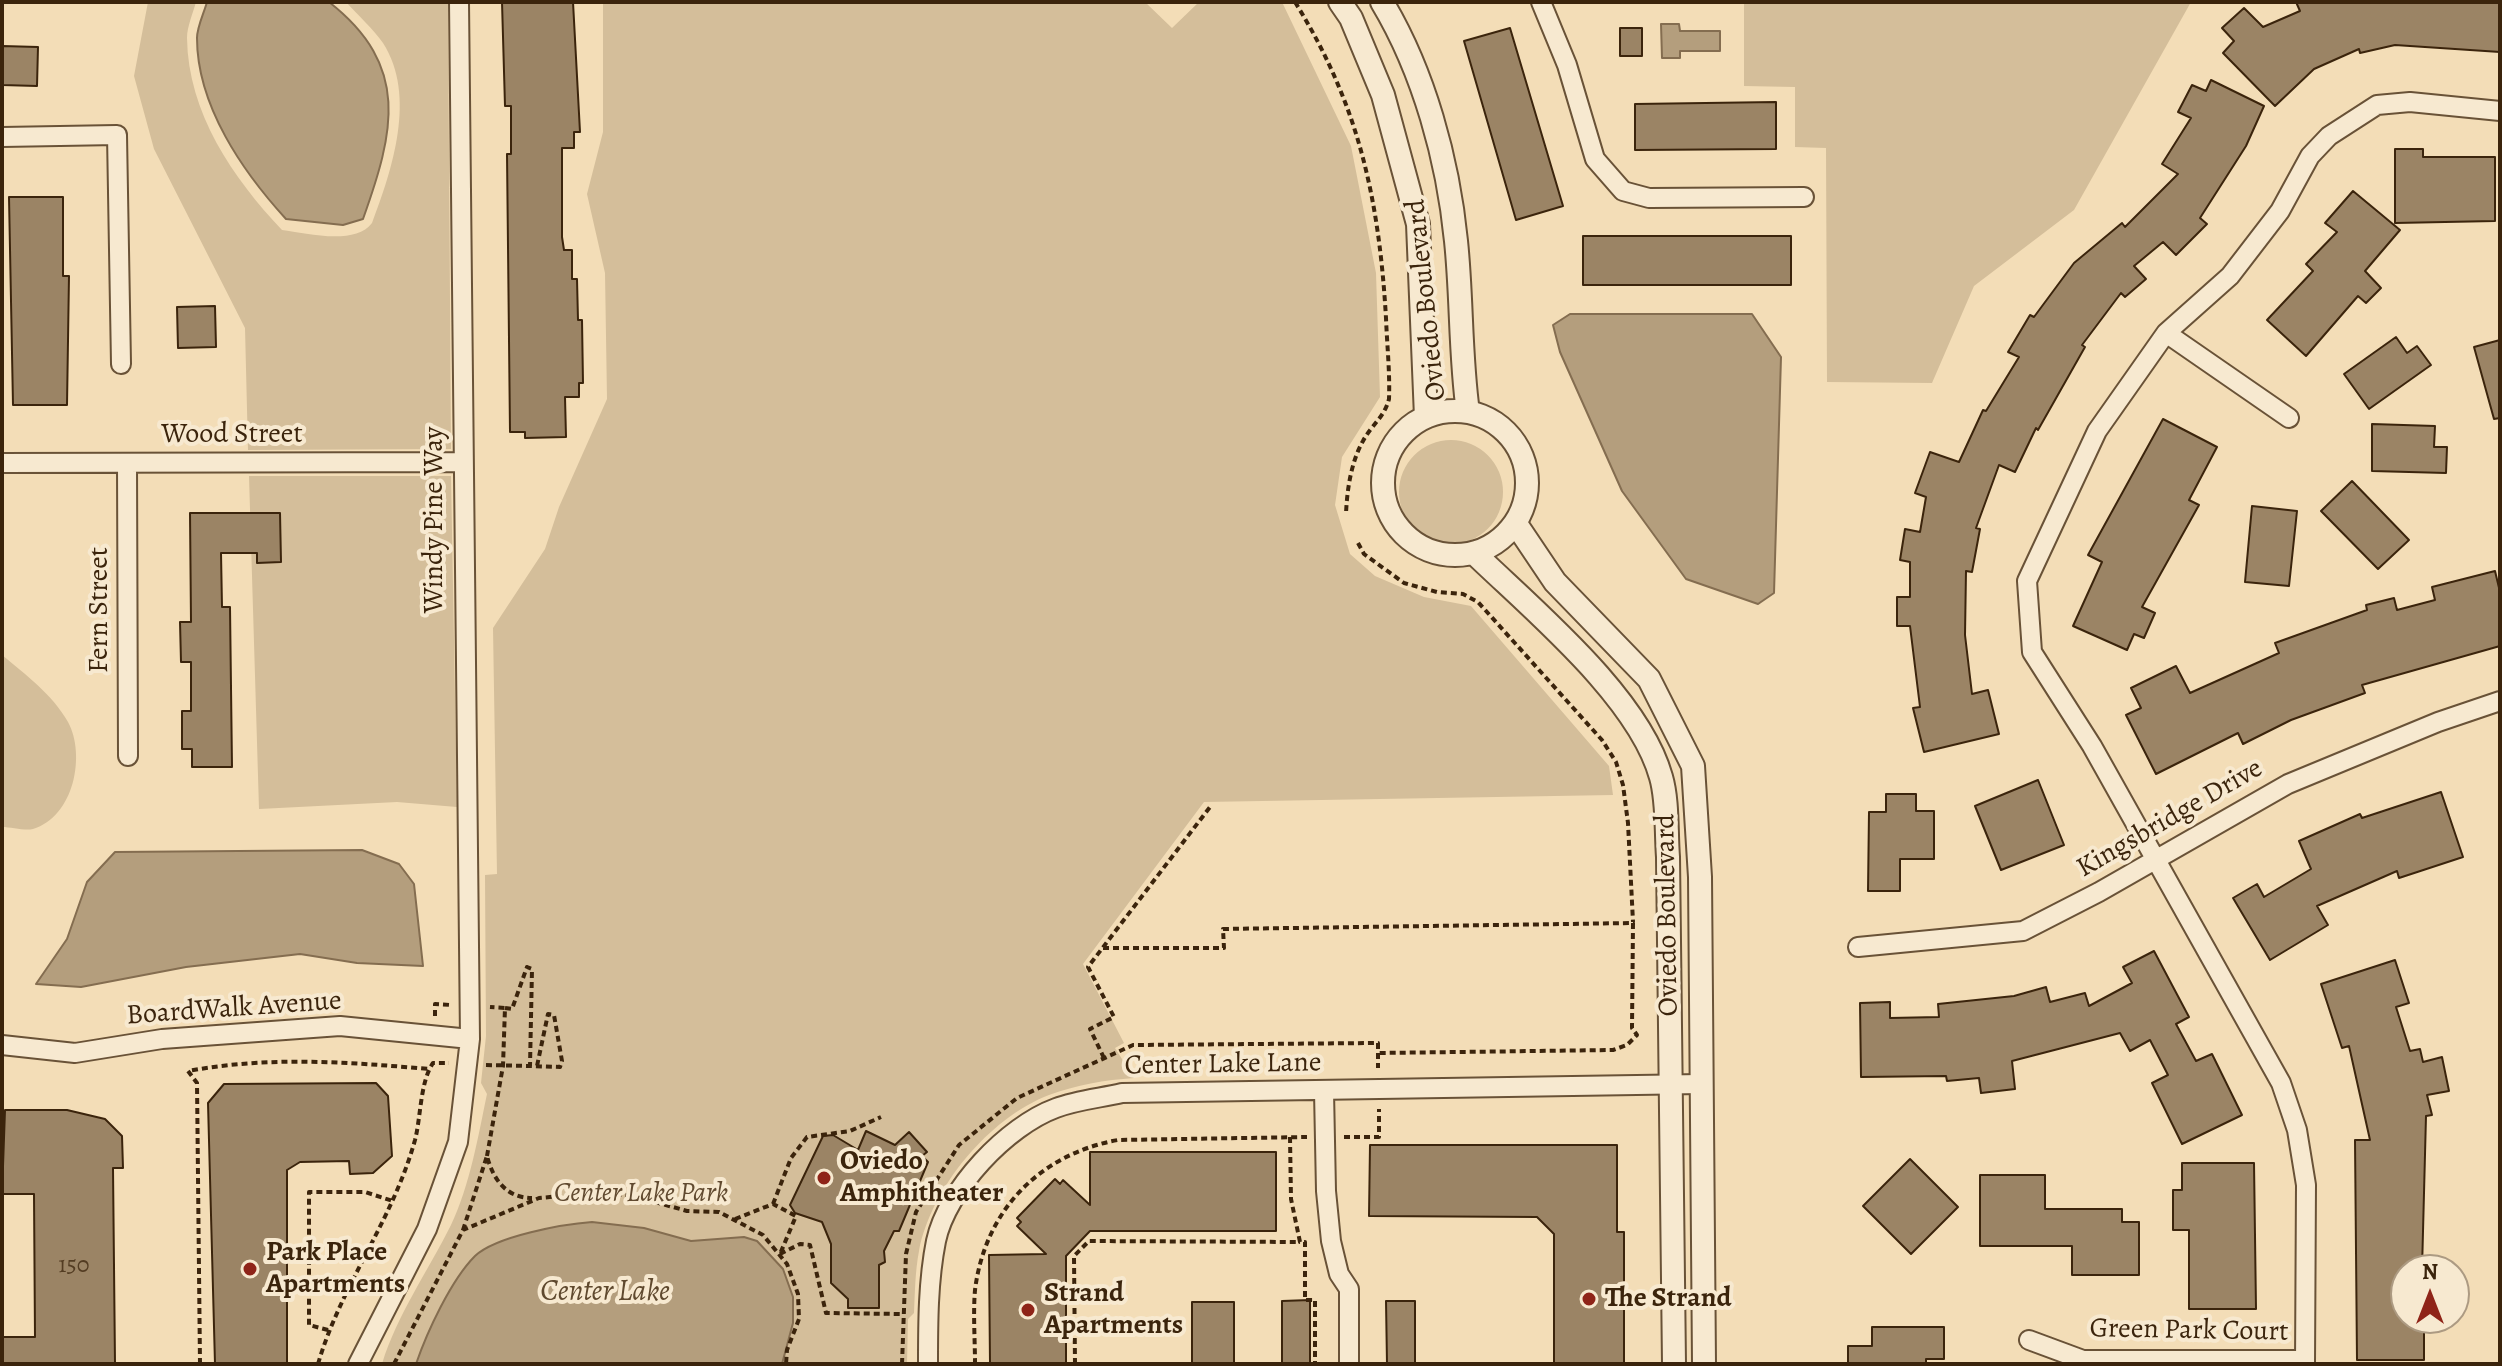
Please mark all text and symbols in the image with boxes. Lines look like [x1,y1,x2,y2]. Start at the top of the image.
street label: Oviedo Boulevard [1400,198,1454,402]
street label: Wood Street [161,418,303,452]
street label: Windy Pine Way [418,427,452,613]
street label: Fern Street [83,547,117,673]
street label: Kingsbridge Drive [2071,752,2269,886]
street label: Oviedo Boulevard [1649,813,1687,1017]
street label: BoardWalk Avenue [125,985,343,1033]
street label: Center Lake Lane [1124,1046,1322,1084]
place label: Oviedo Amphitheater [840,1145,1004,1211]
marker: Oviedo Amphitheater [815,1169,833,1187]
park label: Center Lake Park [554,1177,728,1211]
place label: Park Place Apartments [266,1236,405,1302]
house number: 150 [58,1252,90,1280]
north arrow [2390,1254,2470,1334]
text: N [2422,1257,2438,1287]
marker: Park Place Apartments [241,1260,259,1278]
water label: Center Lake [540,1275,670,1311]
place label: Strand Apartments [1044,1277,1183,1343]
place label: The Strand [1605,1282,1731,1316]
marker: The Strand [1580,1290,1598,1308]
marker: Strand Apartments [1019,1301,1037,1319]
street label: Green Park Court [2089,1312,2289,1350]

